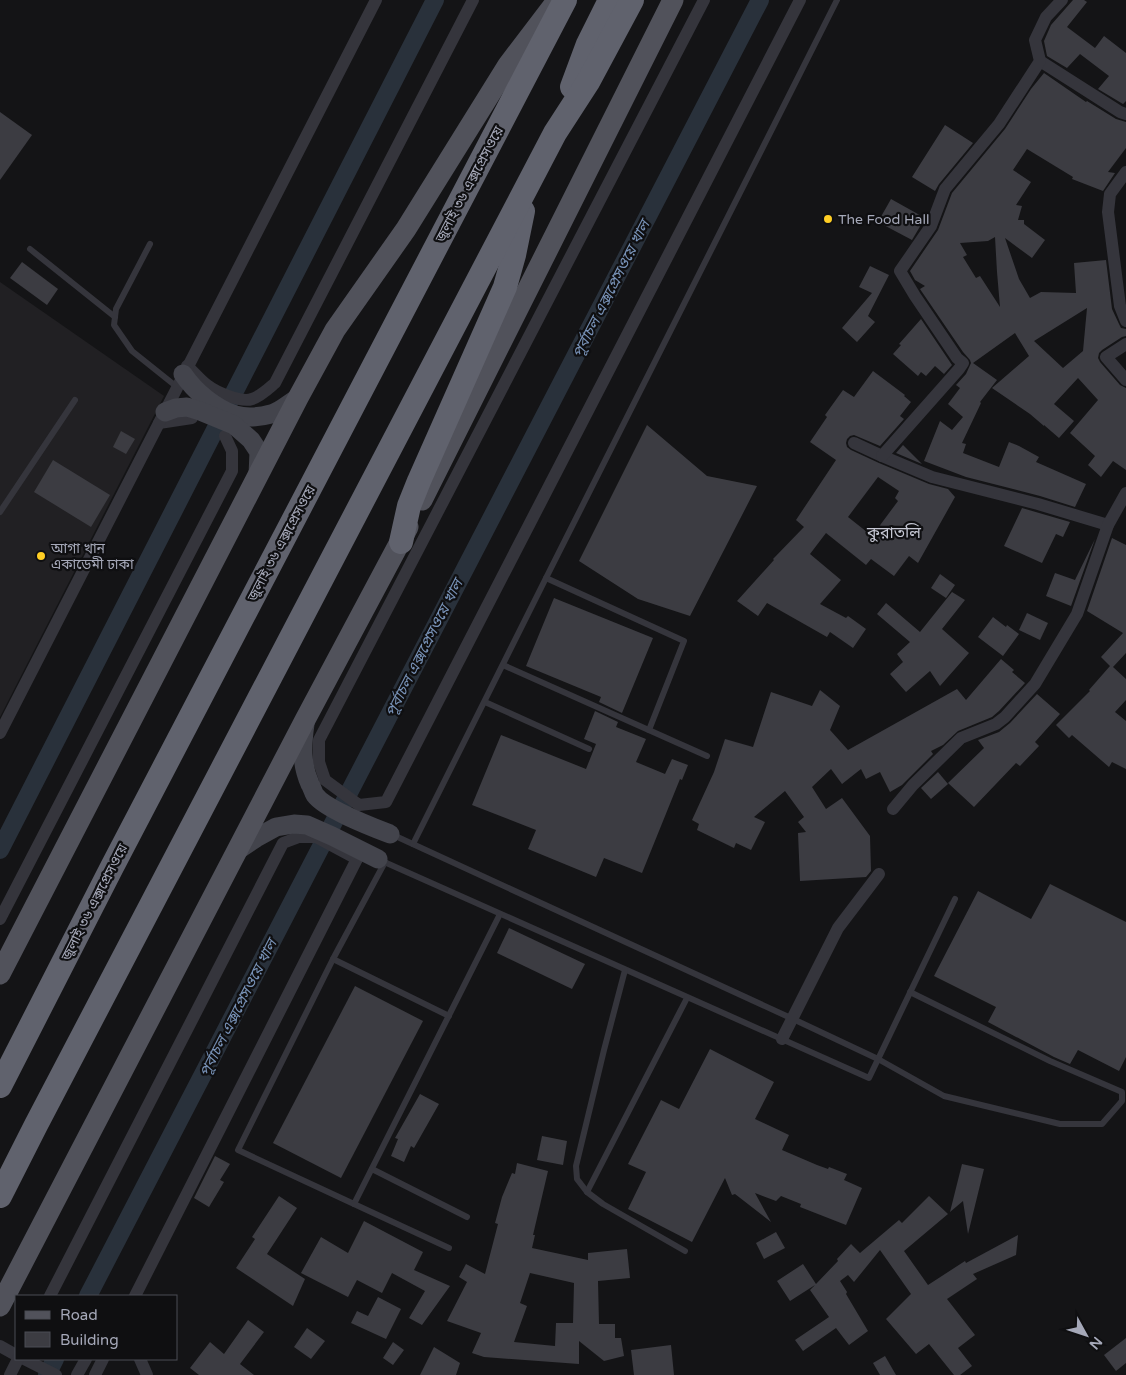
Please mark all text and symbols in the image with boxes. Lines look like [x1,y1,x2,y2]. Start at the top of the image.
street label: জুলাই ৩৬ এক্সপ্রেসওয়ে [431,123,507,246]
place label: The Food Hall [838,211,929,228]
marker: The Food Hall [822,213,834,225]
water label: পূর্বাচল এক্সপ্রেসওয়ে খাল [569,215,655,361]
street label: জুলাই ৩৬ এক্সপ্রেসওয়ে [243,482,319,605]
district label: কুরাতলি [866,523,921,543]
place label: আগা খান একাডেমী ঢাকা [50,540,134,573]
marker: আগা খান একাডেমী ঢাকা [35,550,47,562]
water label: পূর্বাচল এক্সপ্রেসওয়ে খাল [382,574,468,720]
street label: জুলাই ৩৬ এক্সপ্রেসওয়ে [57,841,131,964]
water label: পূর্বাচল এক্সপ্রেসওয়ে খাল [196,934,282,1080]
legend [15,1295,178,1360]
text: Road [60,1306,98,1324]
north arrow [1061,1310,1111,1360]
text: Building [60,1331,119,1349]
text: N [1085,1333,1106,1353]

